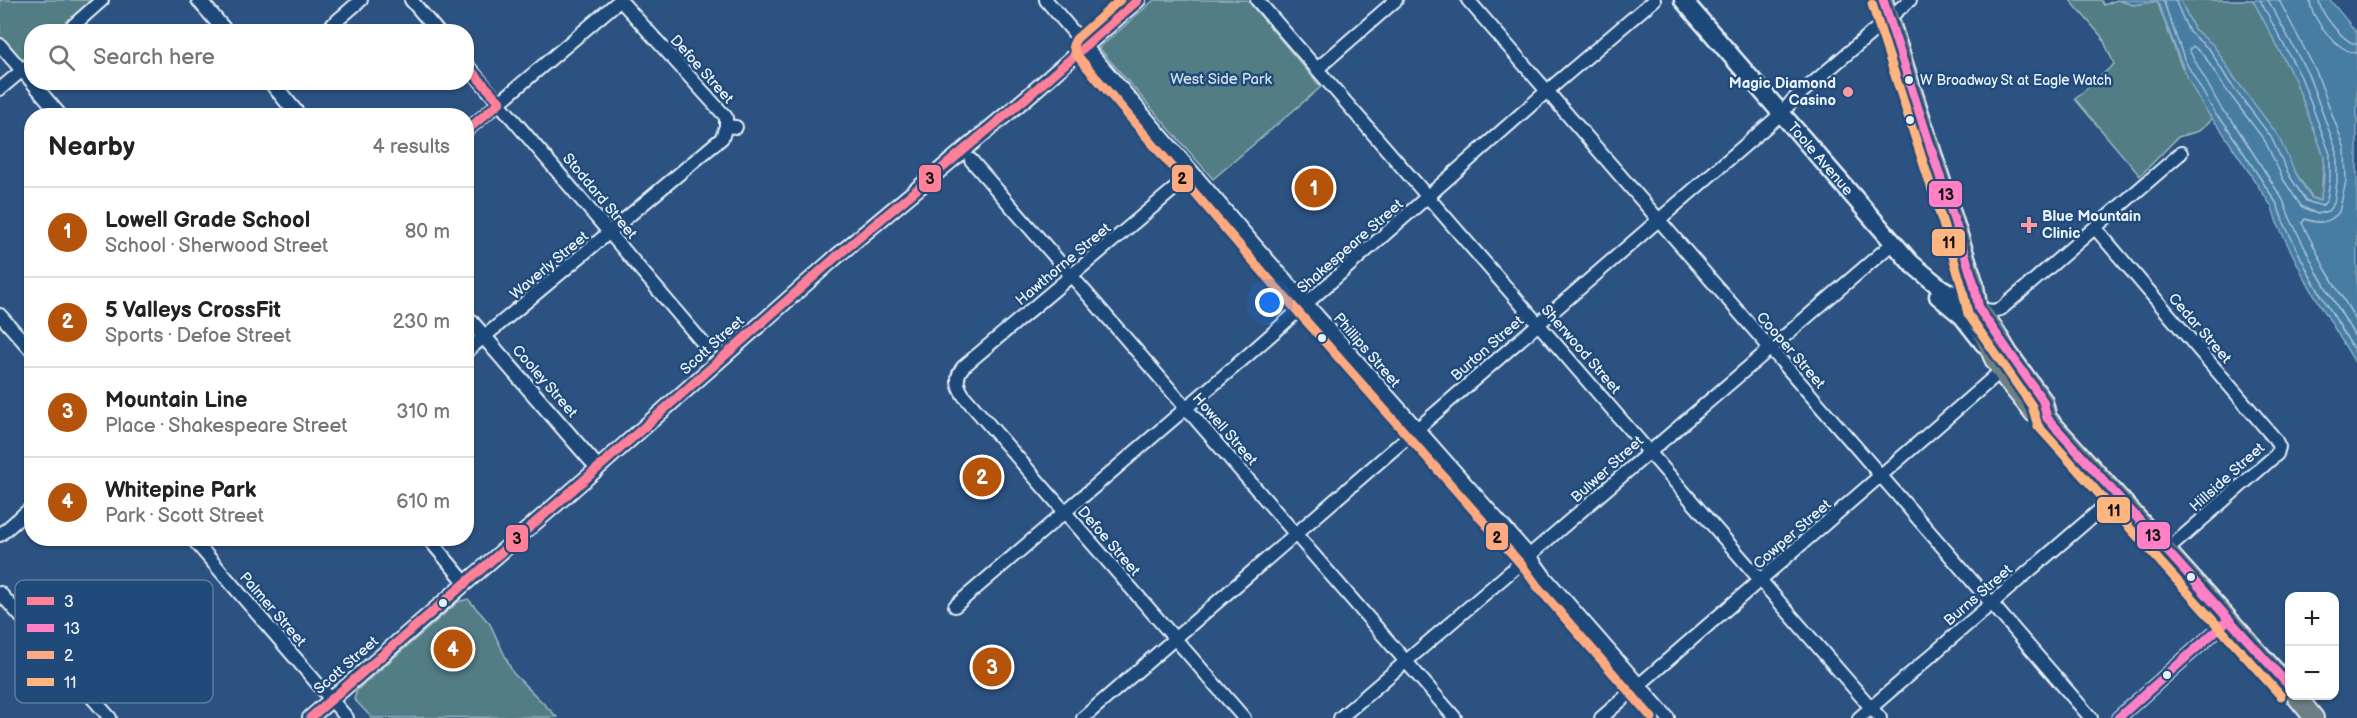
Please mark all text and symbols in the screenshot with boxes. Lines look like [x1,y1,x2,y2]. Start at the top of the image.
search box [24,24,474,90]
street label: Defoe Street [666,31,738,108]
icon: search [45,41,78,74]
text: Search here [93,44,215,71]
park label: West Side Park [1170,70,1273,89]
place label: W Broadway St at Eagle Watch [1920,72,2112,89]
place label: Magic Diamond Casino [1729,74,1836,110]
marker: W Broadway St at Eagle Watch [1903,74,1915,86]
marker: Magic Diamond Casino [1841,85,1855,99]
unlabelled marker [1904,114,1916,126]
street label: Toole Avenue [1783,118,1857,200]
text: Nearby [48,132,135,163]
text: 4 results [372,135,450,159]
street label: Stoddard Street [558,150,641,243]
line badge: 3 [918,164,942,193]
line badge: 2 [1171,164,1194,193]
pin: 1 [1294,166,1334,210]
text: 3 [925,170,935,189]
text: 2 [1177,170,1187,189]
line badge: 13 [1928,180,1963,208]
text: 13 [1938,186,1954,205]
street label: Shakespeare Street [1293,195,1408,298]
text: Lowell Grade School [105,207,310,234]
place label: Blue Mountain Clinic [2042,207,2141,243]
marker: Blue Mountain Clinic [2020,216,2038,234]
street label: Hawthorne Street [1012,219,1115,310]
text: 1 [63,220,72,244]
text: 80 m [405,220,450,244]
street label: Waverly Street [506,227,593,304]
line badge: 11 [1931,228,1966,257]
text: School · Sherwood Street [105,234,328,258]
text: 11 [1942,234,1956,253]
your location [1255,288,1284,317]
street label: Cedar Street [2164,289,2236,368]
text: 5 Valleys CrossFit [105,297,281,324]
street label: Sherwood Street [1537,301,1625,398]
street label: Cooper Street [1752,308,1829,393]
street label: Phillips Street [1329,309,1404,392]
text: 2 [62,310,73,334]
text: 230 m [393,310,450,334]
street label: Scott Street [676,311,749,379]
street label: Burton Street [1447,311,1528,385]
text: Sports · Defoe Street [105,324,291,348]
unlabelled marker [1316,332,1328,344]
street label: Cooley Street [508,341,582,422]
text: Mountain Line [105,387,247,414]
street label: Howell Street [1188,389,1262,470]
text: 3 [62,400,73,424]
text: 310 m [396,400,450,424]
text: Place · Shakespeare Street [105,414,347,438]
street label: Bulwer Street [1567,432,1648,507]
street label: Hillside Street [2186,438,2269,516]
pin: 2 [962,454,1002,500]
text: Whitepine Park [105,477,256,504]
text: 4 [62,490,73,514]
text: 610 m [396,490,450,514]
street label: Cowper Street [1749,495,1835,573]
line badge: 11 [2096,496,2131,524]
text: 11 [2107,502,2121,521]
street label: Defoe Street [1073,503,1144,580]
text: Park · Scott Street [105,504,264,528]
line badge: 13 [2136,521,2171,550]
line badge: 2 [1485,522,1509,551]
line badge: 3 [505,524,529,553]
text: 13 [2145,527,2161,546]
text: 2 [1492,529,1502,548]
text: 3 [512,530,522,549]
street label: Burns Street [1940,560,2017,630]
street label: Palmer Street [235,568,310,651]
unlabelled marker [2185,571,2197,583]
legend [15,580,213,703]
map controls [2285,592,2339,700]
button: + [2285,592,2339,646]
text: 3 [64,593,74,612]
unlabelled marker [437,597,449,609]
text: 13 [64,620,80,639]
pin: 4 [434,626,472,672]
street label: Scott Street [310,632,383,699]
pin: 3 [972,644,1012,690]
button: − [2285,646,2339,700]
text: 2 [64,647,74,666]
unlabelled marker [2161,669,2173,681]
text: 11 [64,674,76,693]

